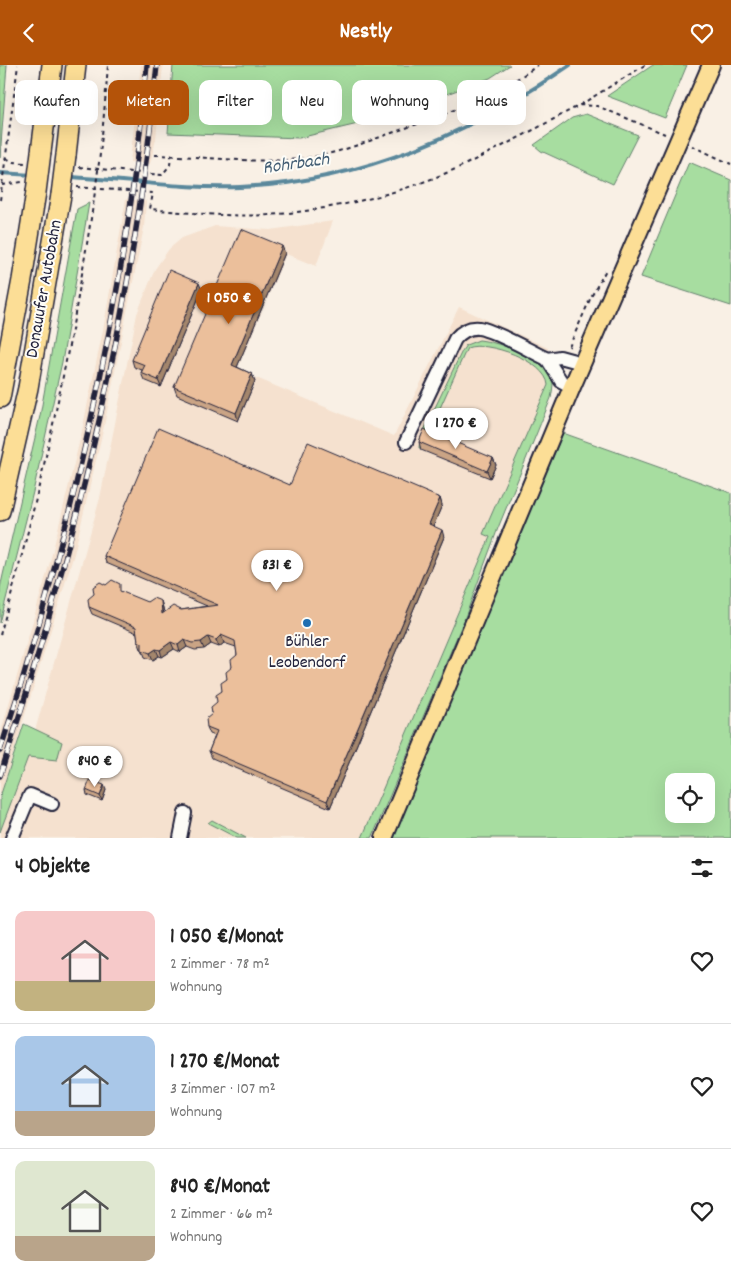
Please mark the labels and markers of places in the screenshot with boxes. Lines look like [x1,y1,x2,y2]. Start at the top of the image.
pin: 1 050 € [183,283,275,325]
pin: 1 270 € [410,407,502,450]
pin: 831 € [242,549,312,592]
marker: Bühler Leobendorf [301,617,313,629]
place label: Bühler Leobendorf [269,630,346,676]
pin: 840 € [60,745,130,788]

